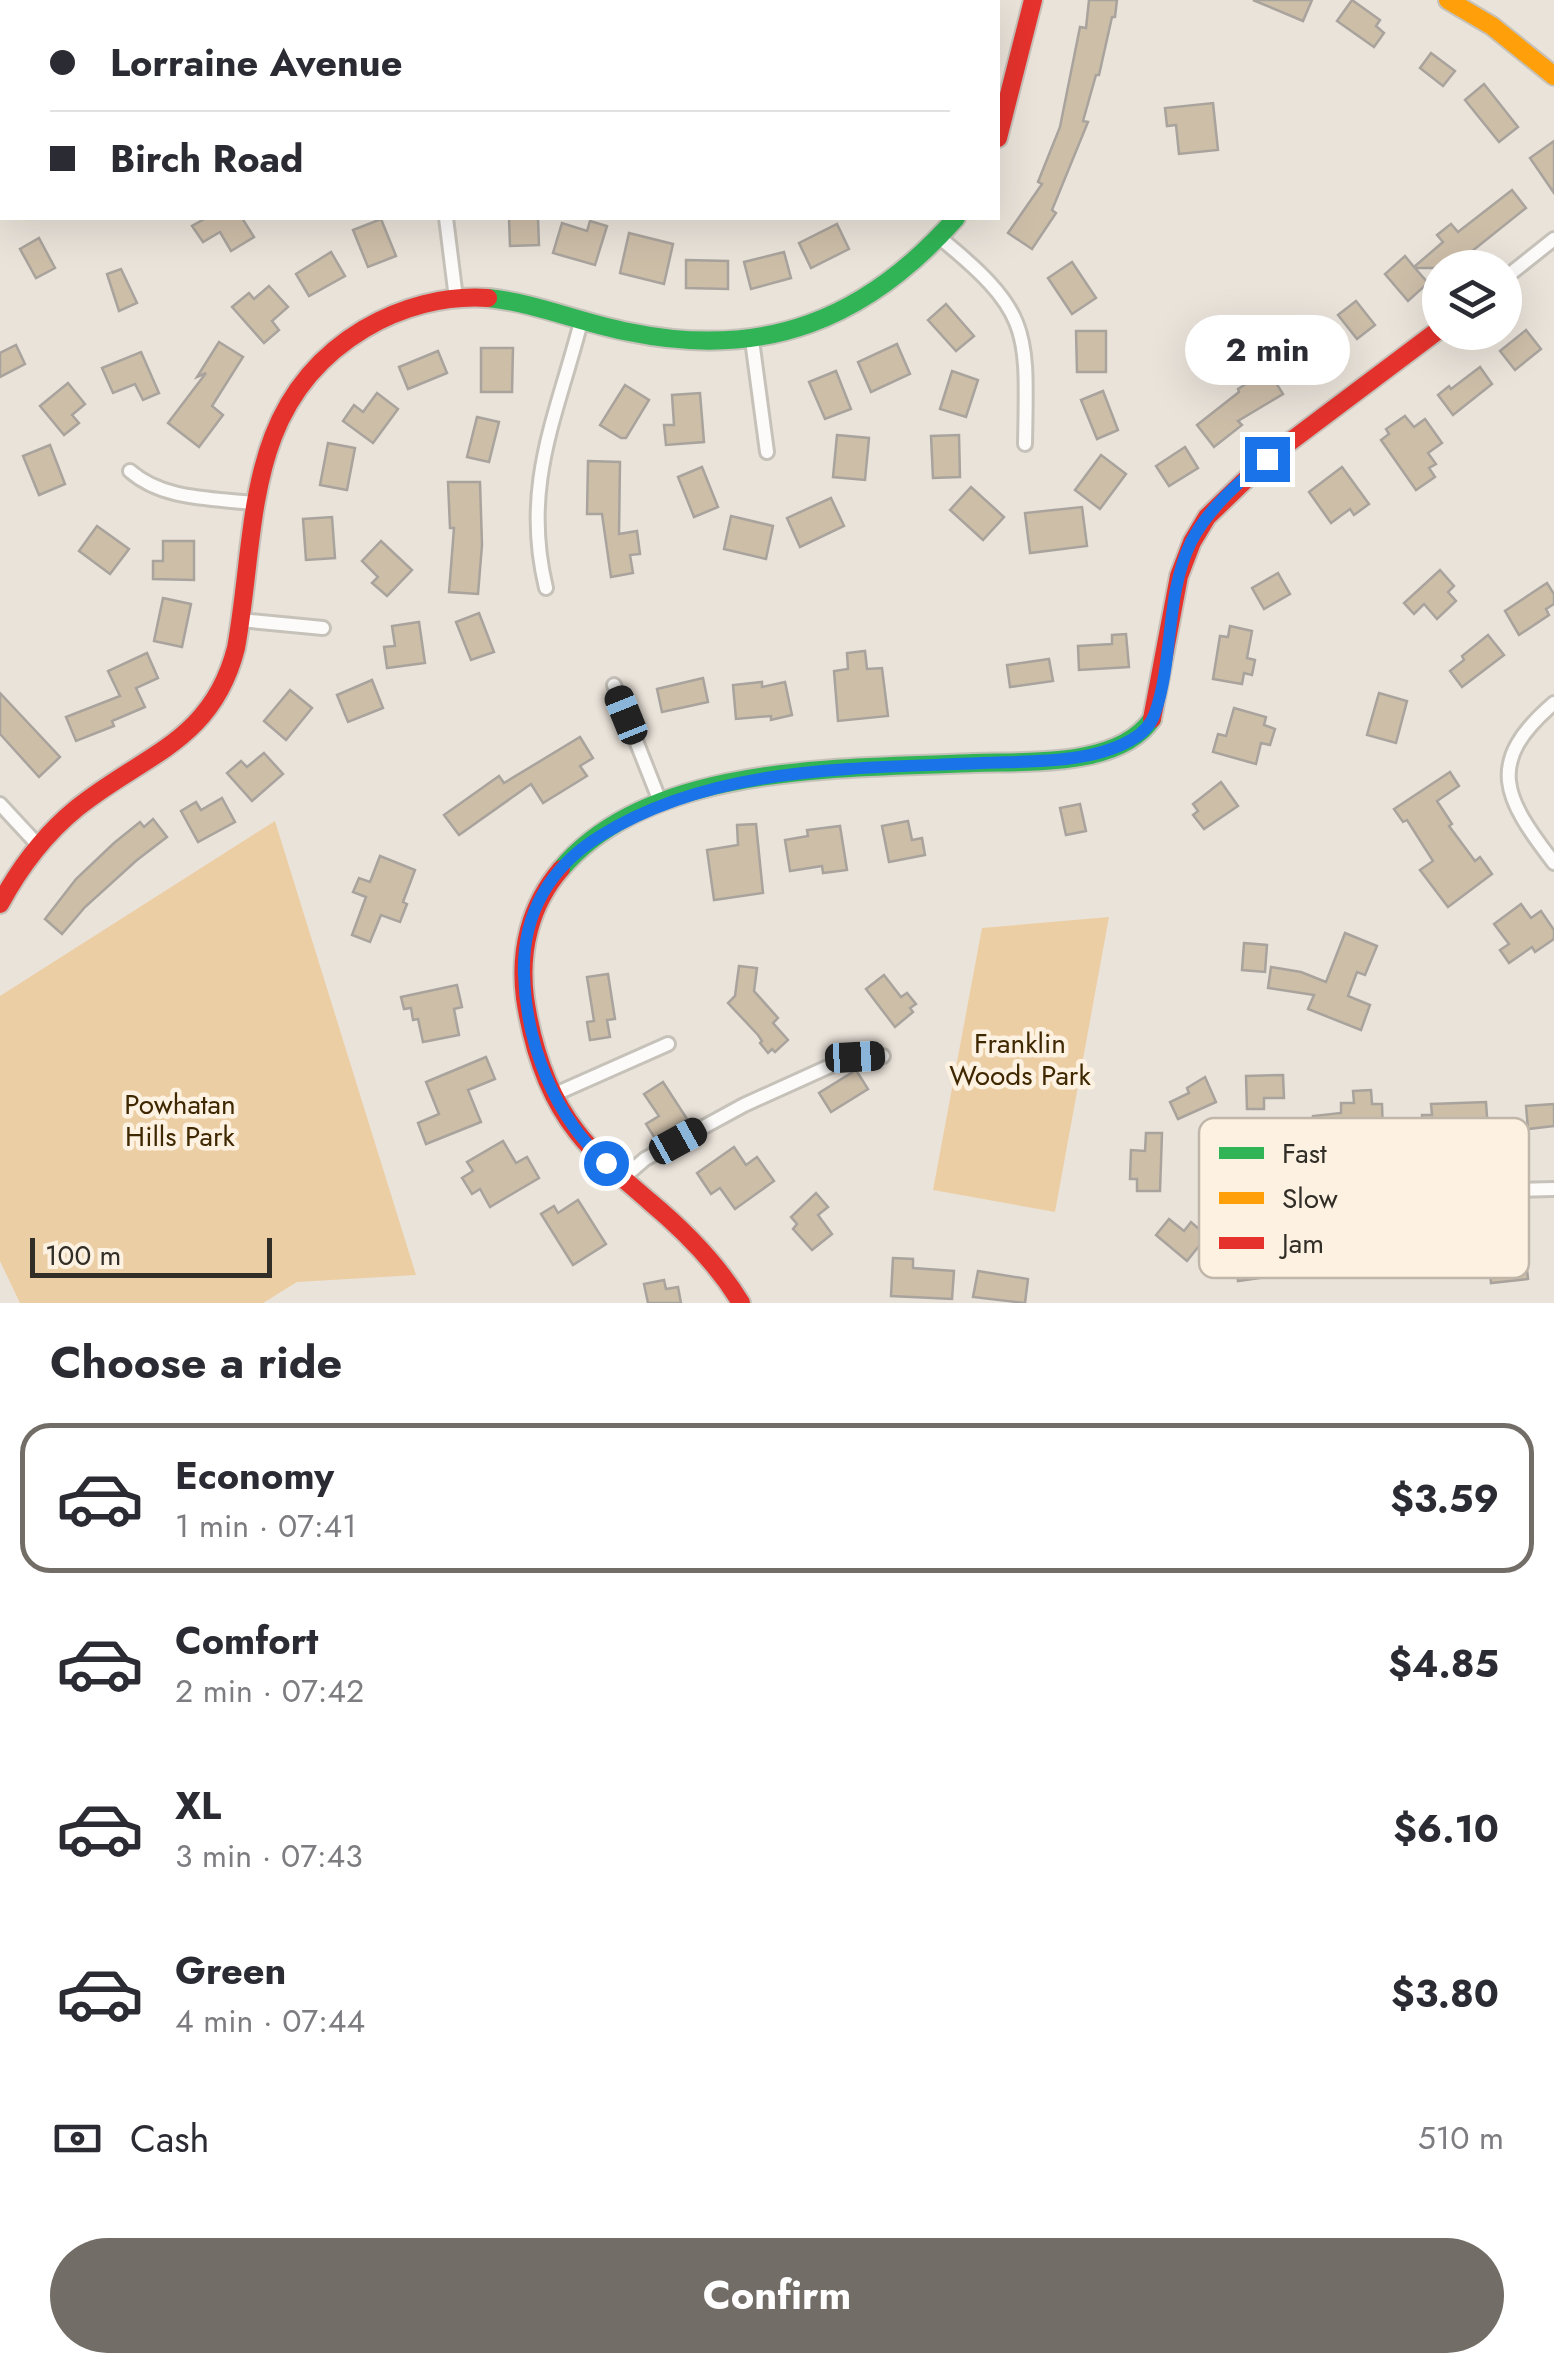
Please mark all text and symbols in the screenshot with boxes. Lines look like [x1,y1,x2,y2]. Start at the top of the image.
text: Lorraine Avenue [110,35,402,90]
text: Birch Road [110,131,304,186]
map controls [1422,250,1522,350]
button: layers [1422,250,1522,350]
callout: 2 min [1184,314,1350,384]
text: 2 min [1225,327,1310,373]
route end [1245,437,1290,482]
car [601,682,651,748]
park label: Franklin Woods Park [949,1023,1091,1096]
car [824,1040,886,1074]
park label: Powhatan Hills Park [124,1084,236,1157]
car [644,1113,712,1169]
legend [1199,1118,1529,1278]
text: Fast [1282,1133,1327,1174]
route start [584,1141,629,1186]
text: Slow [1282,1178,1338,1219]
text: Jam [1278,1223,1324,1264]
scale bar [30,1233,272,1278]
text: 100 m [45,1235,121,1276]
text: Choose a ride [50,1330,342,1395]
text: Economy [175,1448,334,1503]
icon: car [55,1453,145,1543]
text: $3.59 [1390,1471,1499,1526]
text: 1 min · 07:41 [175,1503,357,1549]
text: Comfort [175,1613,318,1668]
icon: car [55,1618,145,1708]
text: $4.85 [1388,1636,1499,1691]
text: 2 min · 07:42 [175,1668,364,1714]
text: XL [175,1778,221,1833]
icon: car [55,1783,145,1873]
text: $6.10 [1393,1801,1499,1856]
text: 3 min · 07:43 [175,1833,363,1879]
text: Green [175,1943,286,1998]
icon: car [55,1948,145,2038]
text: $3.80 [1391,1966,1499,2021]
text: 4 min · 07:44 [175,1998,365,2044]
icon: cash [50,2111,105,2166]
text: Cash [130,2111,210,2166]
text: 510 m [1418,2115,1504,2161]
button: Confirm [50,2238,1504,2353]

